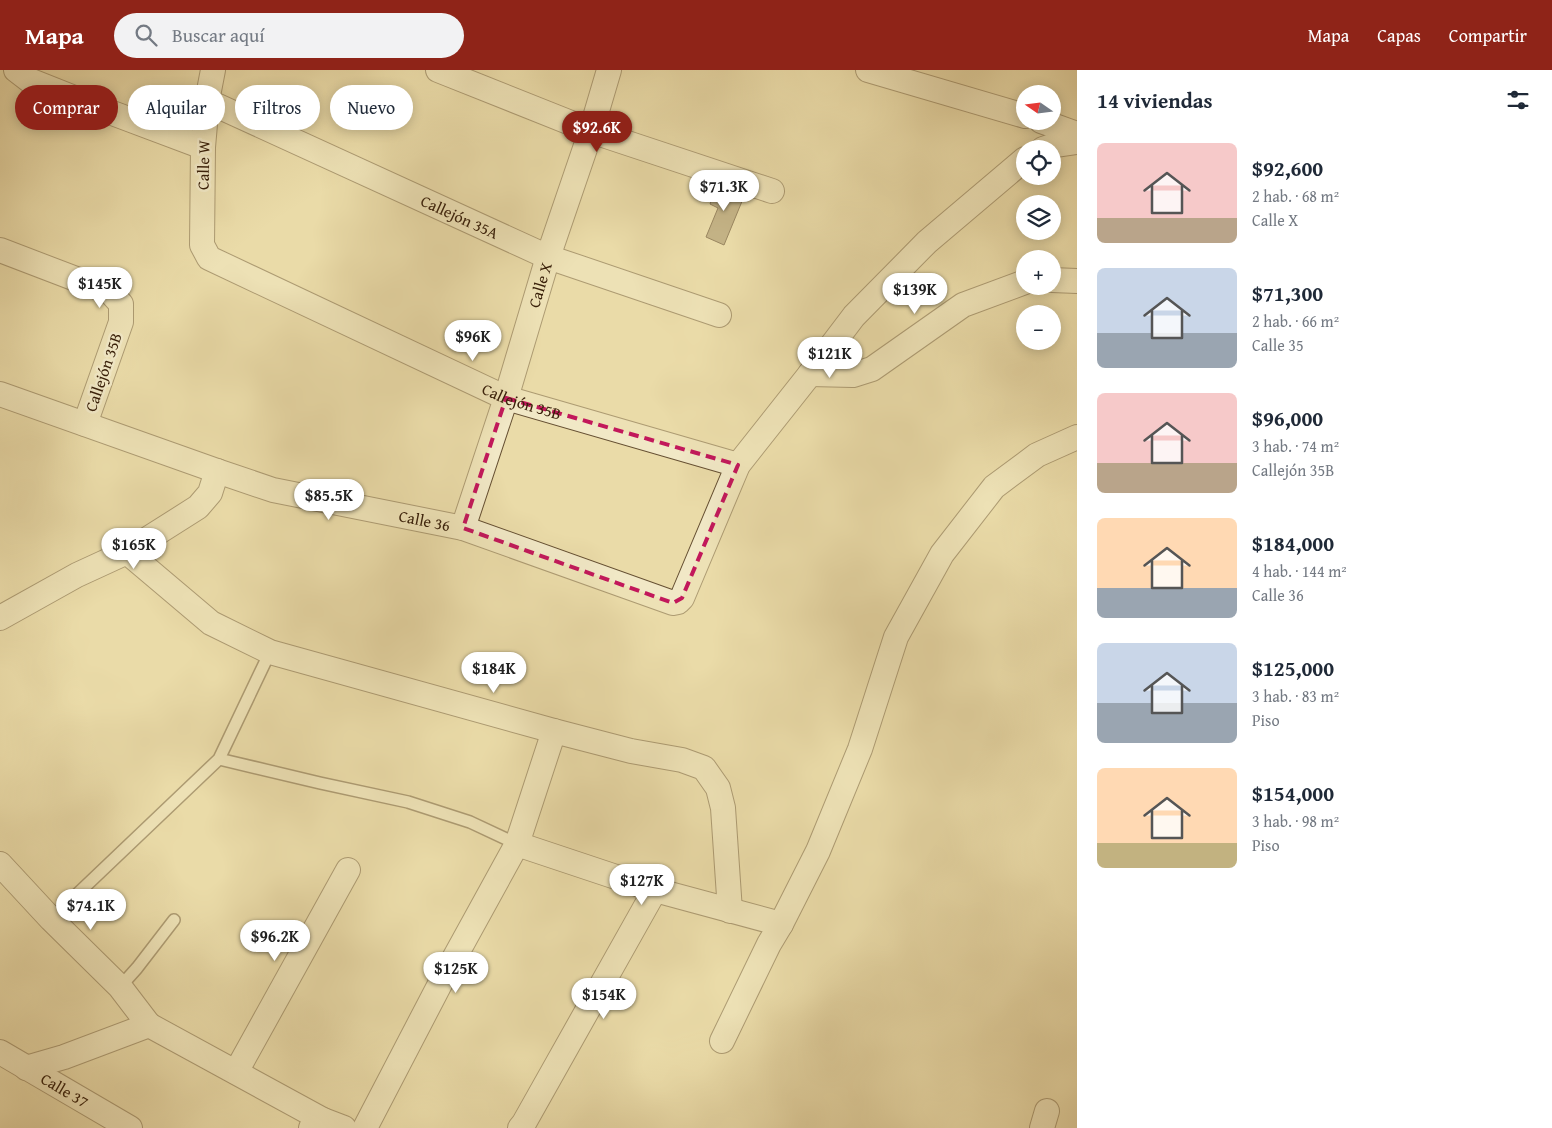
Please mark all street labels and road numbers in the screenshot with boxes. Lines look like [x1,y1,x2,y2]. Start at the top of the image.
street label: Calle W [191,139,215,190]
street label: Callejón 35A [417,189,503,245]
street label: Calle X [522,259,558,310]
street label: Callejón 35B [78,329,128,415]
street label: Callejón 35B [478,376,564,425]
street label: Calle 36 [397,503,453,537]
street label: Calle 37 [36,1066,93,1113]

